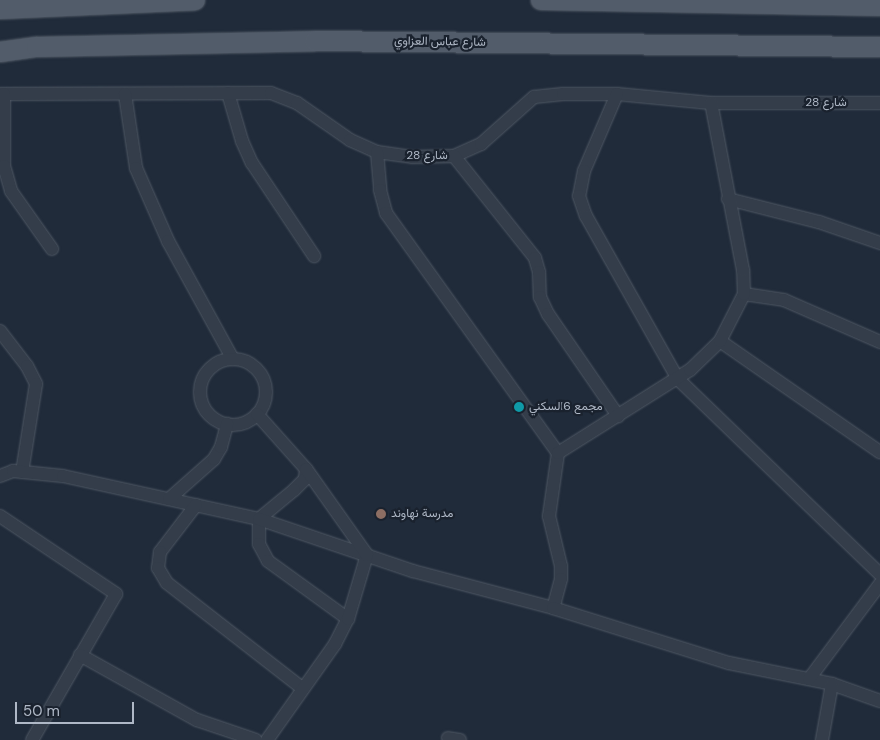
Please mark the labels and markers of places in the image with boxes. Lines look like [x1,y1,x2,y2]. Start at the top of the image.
place label: مجمع 6السكني [529,400,603,414]
marker: مجمع 6السكني [513,401,525,413]
place label: مدرسة نهاوند [391,507,454,521]
marker: مدرسة نهاوند [375,508,387,520]

